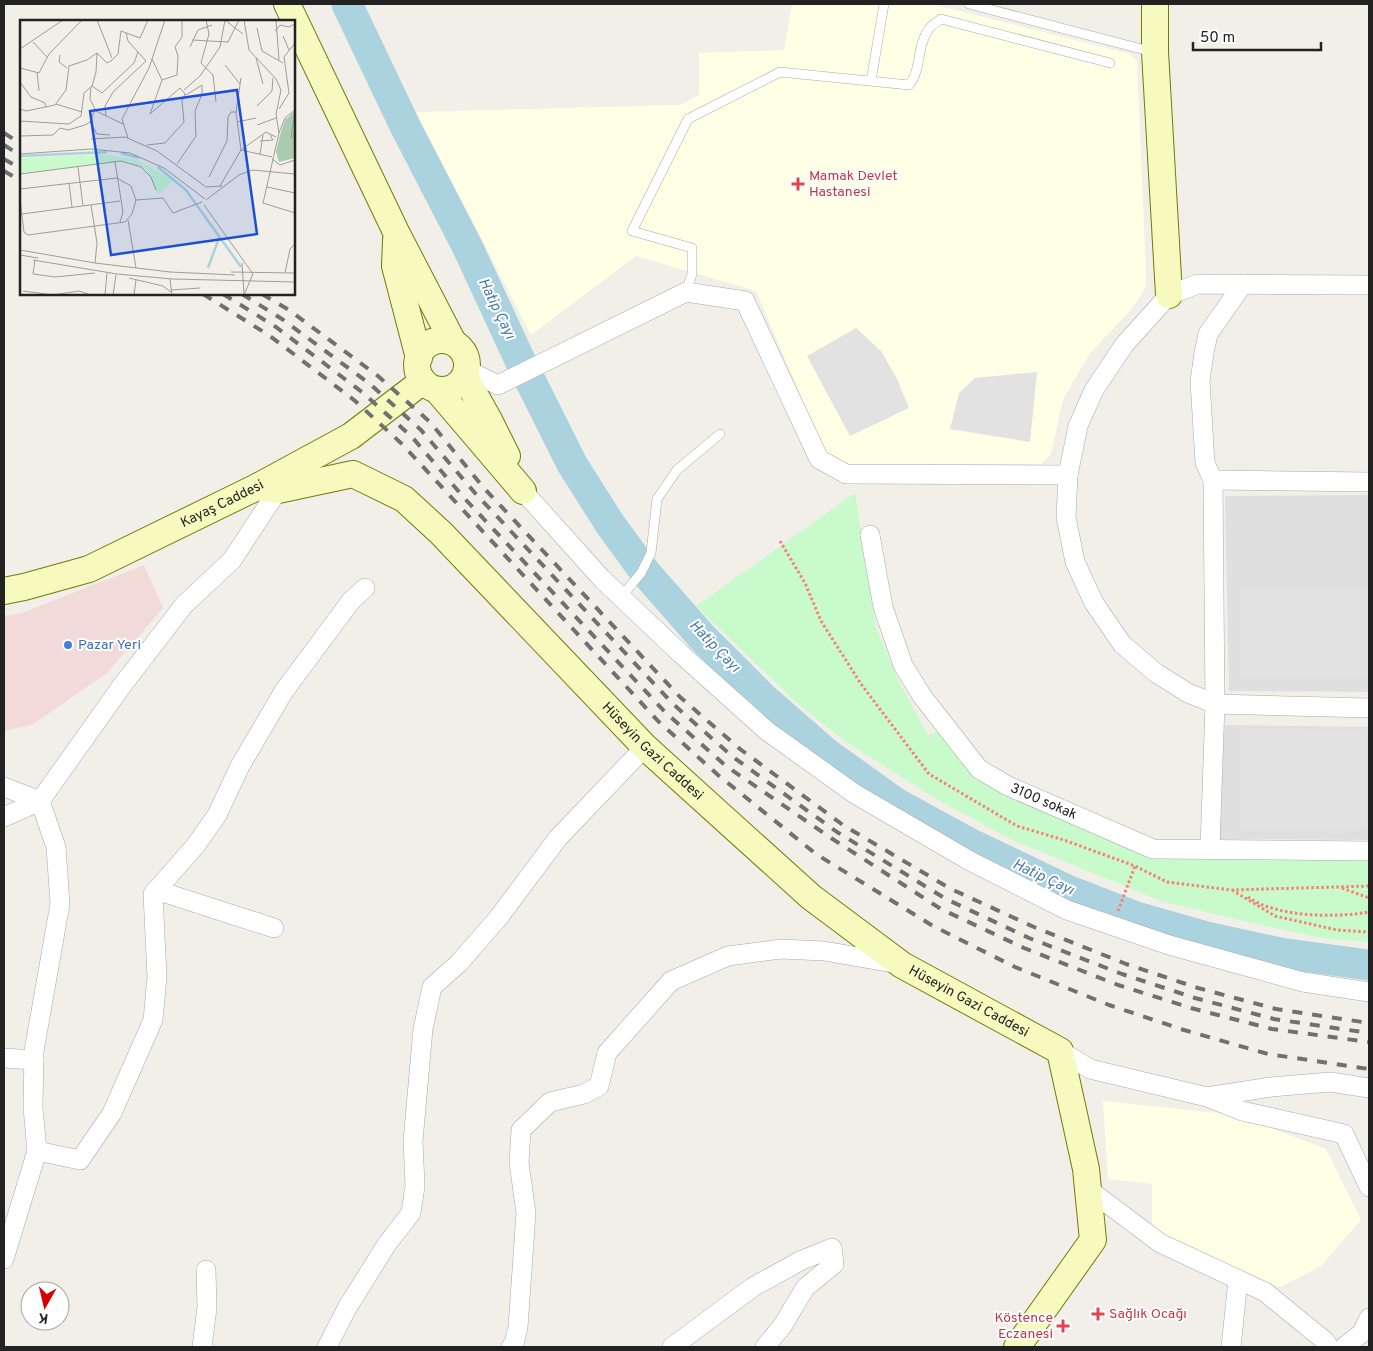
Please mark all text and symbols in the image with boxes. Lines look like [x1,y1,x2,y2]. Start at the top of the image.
inset map [20,20,295,295]
scale bar [1193,20,1320,52]
text: 50 m [1200,29,1235,48]
place label: Mamak Devlet Hastanesi [809,168,898,201]
marker: Mamak Devlet Hastanesi [791,177,805,191]
water label: Hatip Çayı [473,275,519,343]
street label: Kayaş Caddesi [178,476,267,532]
water label: Hatip Çayı [684,617,744,677]
place label: Pazar Yeri [78,637,141,654]
marker: Pazar Yeri [62,639,74,651]
street label: Hüseyin Gazi Caddesi [598,699,707,804]
street label: 3100 sokak [1008,780,1080,823]
water label: Hatip Çayı [1009,856,1077,901]
street label: Hüseyin Gazi Caddesi [906,962,1032,1041]
north arrow [20,1281,70,1331]
place label: Sağlık Ocağı [1109,1306,1187,1323]
marker: Sağlık Ocağı [1091,1307,1105,1321]
text: K [37,1308,49,1326]
place label: Köstence Eczanesi [994,1310,1053,1343]
marker: Köstence Eczanesi [1057,1320,1069,1332]

